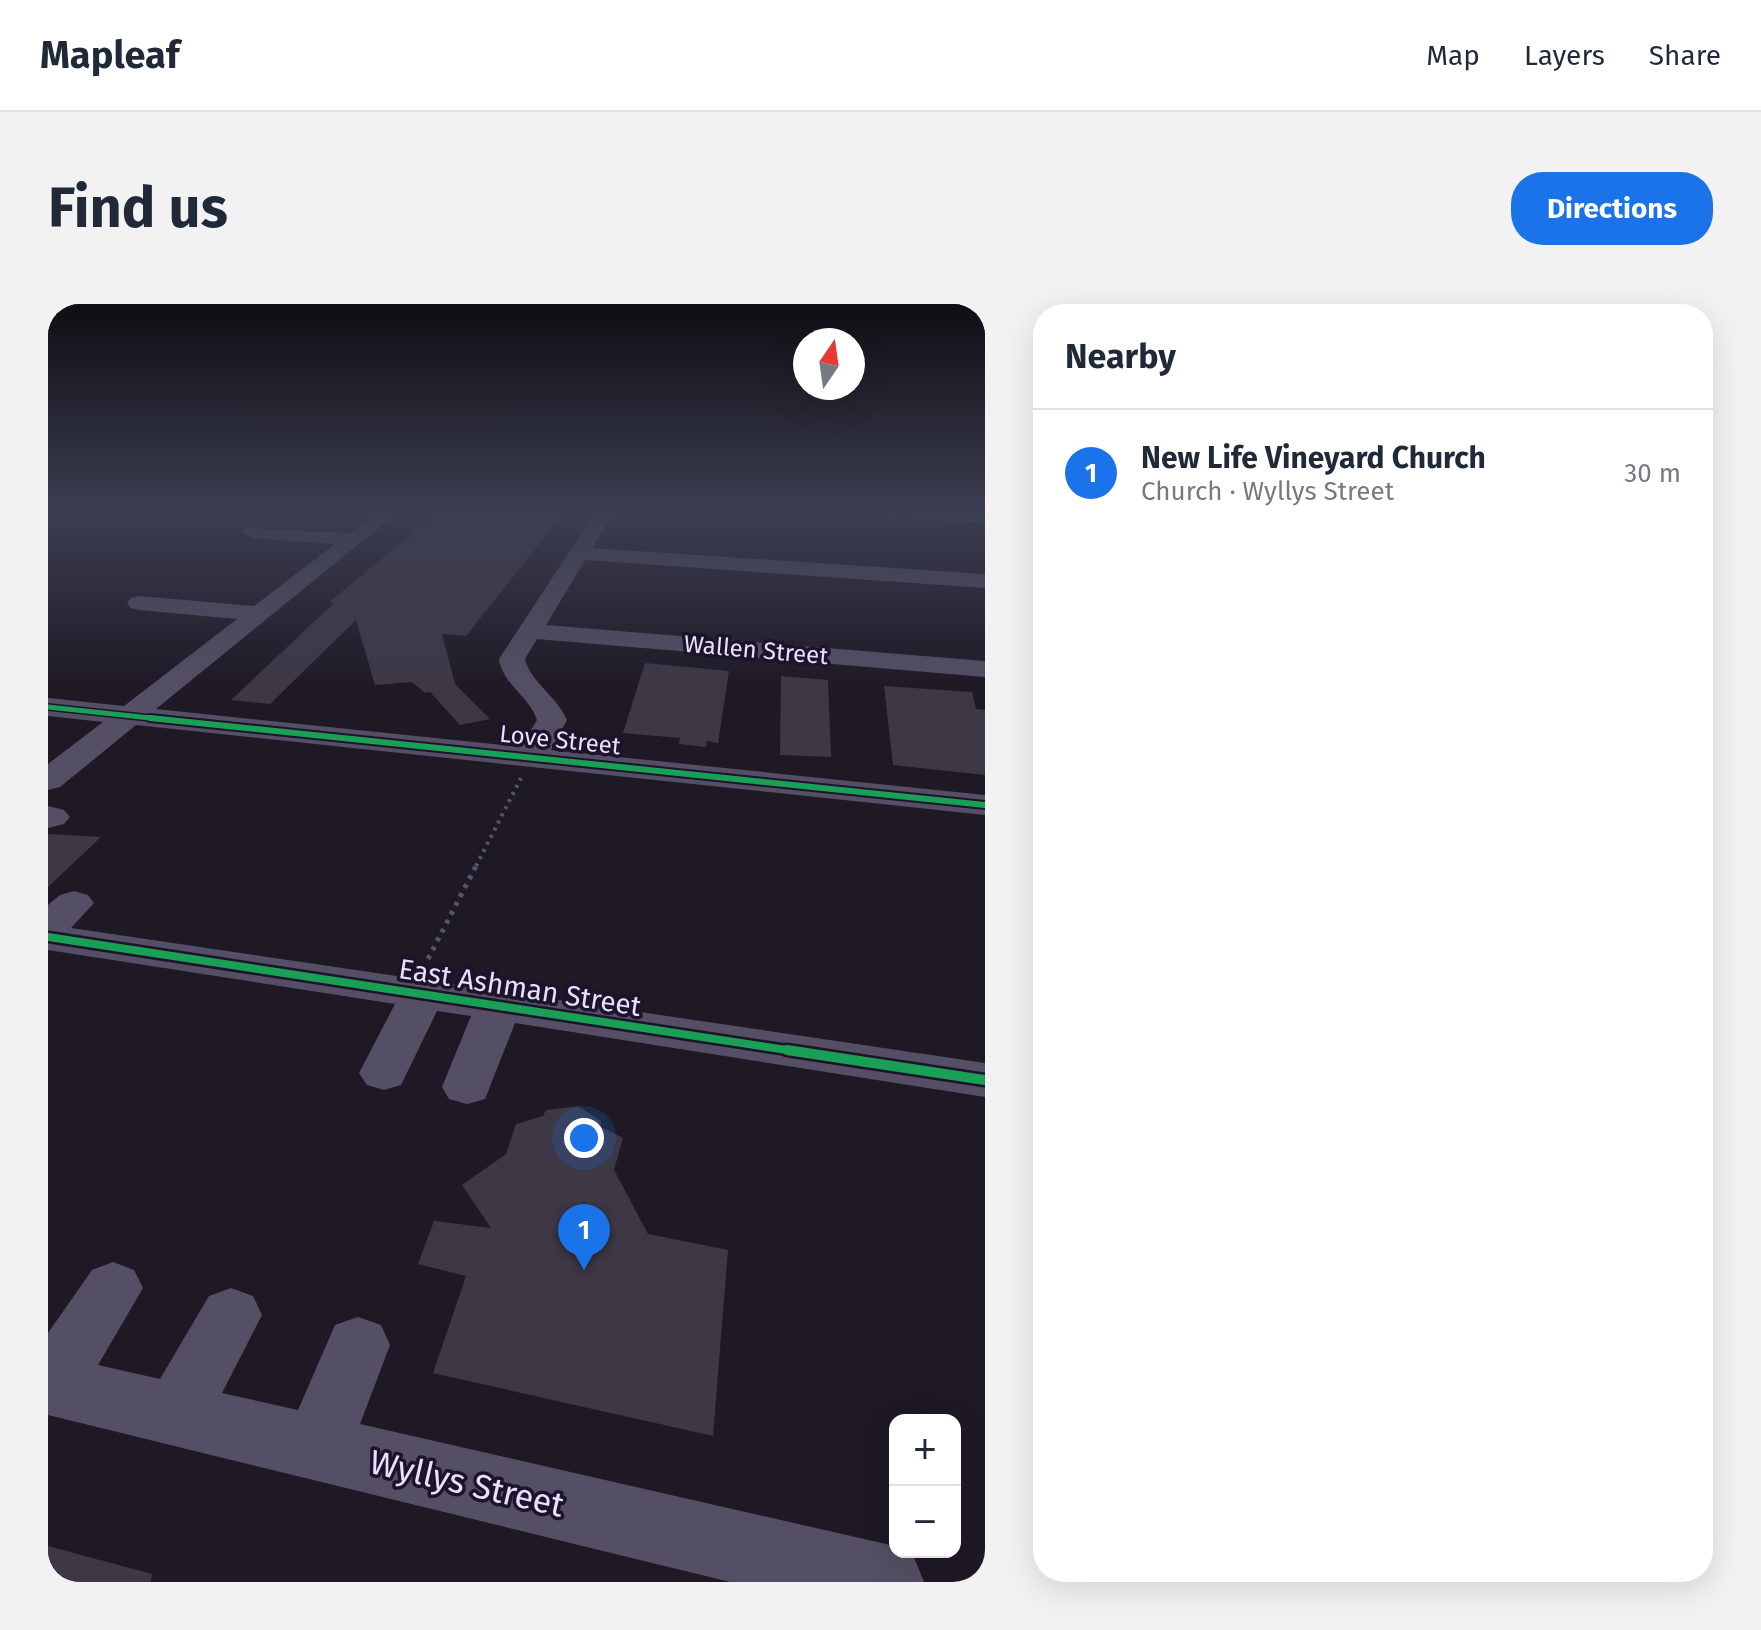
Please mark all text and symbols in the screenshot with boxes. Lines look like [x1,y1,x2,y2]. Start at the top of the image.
text: Mapleaf [40,32,179,78]
text: Map [1426,39,1480,72]
text: Layers [1524,39,1605,72]
text: Share [1649,39,1721,72]
button: Directions [1511,172,1713,245]
text: Find us [48,175,228,242]
north arrow [793,328,865,400]
text: Nearby [1065,336,1176,377]
text: New Life Vineyard Church [1141,440,1486,476]
text: 1 [1085,458,1097,489]
text: 30 m [1624,458,1681,489]
text: Church · Wyllys Street [1141,476,1394,507]
street label: Wallen Street [683,630,830,670]
street label: Love Street [498,720,622,760]
street label: East Ashman Street [396,952,644,1023]
your location [564,1118,604,1158]
pin: 1 [558,1204,610,1270]
map controls [889,1414,961,1558]
button: + [889,1414,961,1486]
street label: Wyllys Street [366,1441,569,1526]
button: − [889,1486,961,1558]

